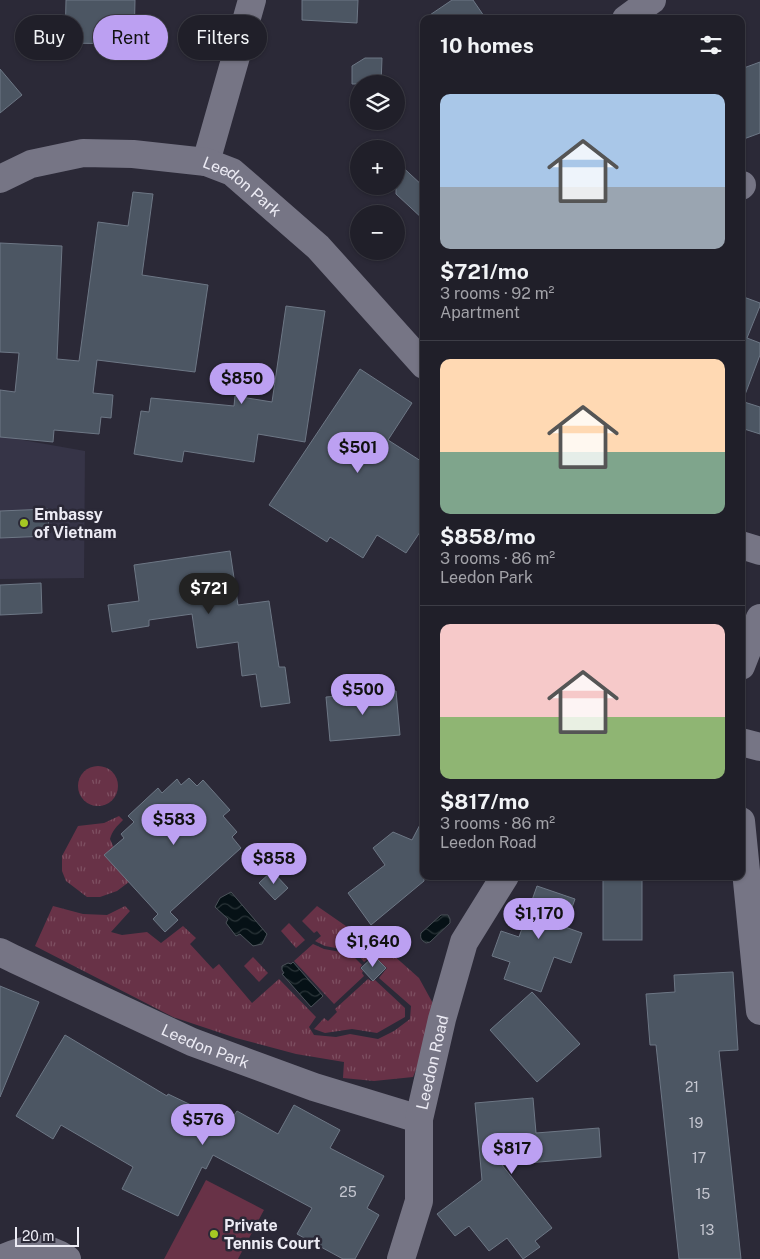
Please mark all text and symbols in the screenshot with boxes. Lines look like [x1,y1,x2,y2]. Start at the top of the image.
chip: Buy [15,15,83,60]
chip: Rent [93,15,168,60]
chip: Filters [178,15,267,60]
icon: filters [697,31,725,59]
text: 10 homes [440,33,534,58]
map controls [350,75,405,260]
button: layers [350,75,405,130]
icon: home [538,126,628,216]
button: + [350,140,405,195]
street label: Leedon Park [200,153,285,221]
button: − [350,205,405,260]
text: $721/mo [440,259,529,284]
text: 3 rooms · 92 m² [440,284,554,303]
text: Apartment [440,303,520,322]
pin: $850 [212,362,272,405]
text: $850 [221,369,263,388]
icon: home [538,392,628,482]
pin: $501 [328,432,388,474]
text: $501 [339,438,377,457]
place label: Embassy of Vietnam [34,505,117,542]
marker: Embassy of Vietnam [18,517,30,529]
text: $858/mo [440,524,536,549]
text: 3 rooms · 86 m² [440,549,555,568]
text: Leedon Park [440,568,533,587]
pin: $721 [179,572,239,615]
text: $721 [190,579,228,598]
icon: home [538,657,628,747]
pin: $500 [333,674,393,716]
text: $500 [342,680,384,699]
text: $817/mo [440,789,529,814]
pin: $583 [144,804,204,846]
text: $583 [152,810,196,829]
text: 3 rooms · 86 m² [440,814,555,833]
text: Leedon Road [440,833,537,852]
pin: $858 [244,842,304,885]
text: $858 [252,849,296,868]
pin: $1,170 [498,898,580,940]
text: $1,170 [514,904,564,923]
pin: $1,640 [332,926,414,968]
text: $1,640 [346,932,400,951]
street label: Leedon Road [412,1013,453,1112]
street label: Leedon Park [158,1020,252,1072]
house number: 21 [685,1079,699,1095]
pin: $576 [173,1104,233,1146]
text: $576 [182,1110,224,1129]
house number: 19 [689,1115,703,1131]
pin: $817 [482,1132,542,1175]
text: $817 [493,1139,531,1158]
house number: 17 [692,1150,706,1166]
house number: 25 [339,1184,357,1200]
house number: 15 [696,1186,710,1202]
place label: Private Tennis Court [224,1216,321,1253]
house number: 13 [700,1222,714,1238]
scale bar [15,1224,79,1247]
text: 20 m [22,1228,54,1244]
marker: Private Tennis Court [208,1228,220,1240]

